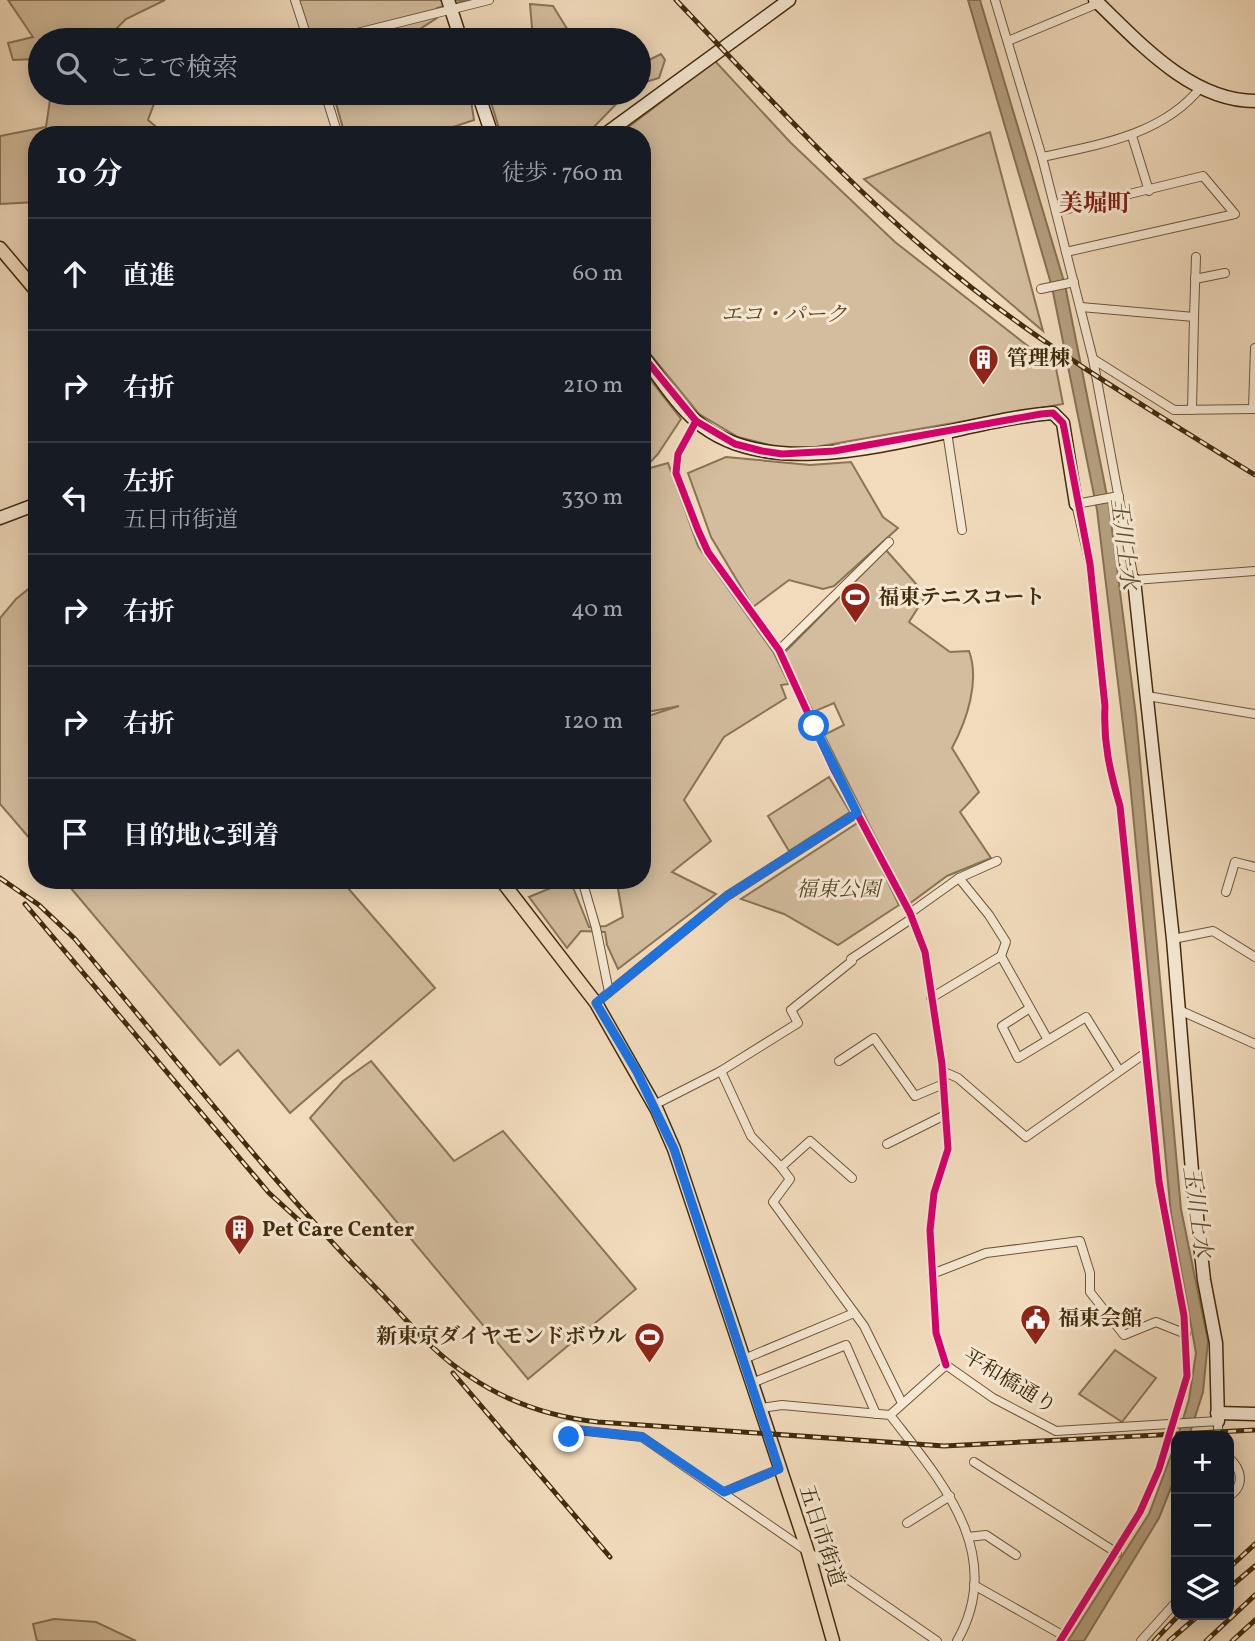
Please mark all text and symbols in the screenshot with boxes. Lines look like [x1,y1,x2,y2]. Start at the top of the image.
search box [28,28,651,105]
icon: search [52,48,90,86]
text: ここで検索 [108,51,238,87]
text: 10 分 [56,154,123,196]
text: 徒歩 · 760 m [502,158,623,190]
district label: 美堀町 [1059,188,1131,222]
icon: ahead [56,255,94,293]
text: 60 m [573,258,623,290]
text: 直進 [123,259,175,295]
park label: エコ・パーク [721,301,847,330]
building icon: 管理棟 [967,342,1001,386]
place label: 管理棟 [1007,345,1070,374]
icon: right [56,367,94,405]
text: 210 m [563,370,623,402]
text: 右折 [123,371,175,407]
text: 左折 [123,465,175,501]
icon: left [56,479,94,517]
text: 330 m [561,482,623,514]
water label: 玉川上水 [1102,496,1145,594]
text: 五日市街道 [123,505,238,537]
sports icon: 福東テニスコート [838,581,872,625]
place label: 福東テニスコート [878,584,1045,613]
icon: right [56,591,94,629]
text: 40 m [571,594,623,626]
text: 右折 [123,595,175,631]
icon: right [56,703,94,741]
text: 120 m [563,706,623,738]
text: 右折 [123,707,175,743]
route start [798,710,829,741]
icon: arrive [56,815,94,853]
text: 目的地に到着 [123,819,279,855]
park label: 福東公園 [796,876,883,905]
water label: 玉川上水 [1174,1164,1219,1262]
building icon: Pet Care Center [222,1213,256,1257]
place label: Pet Care Center [262,1216,414,1245]
public building icon: 福東会館 [1018,1302,1052,1346]
place label: 福東会館 [1058,1305,1142,1334]
sports icon: 新東京ダイヤモンドボウル [633,1320,667,1364]
place label: 新東京ダイヤモンドボウル [376,1323,627,1352]
street label: 平和橋通り [957,1343,1061,1421]
route end [553,1421,584,1452]
map controls [1171,1431,1234,1620]
button: + [1171,1431,1234,1494]
street label: 五日市街道 [791,1482,851,1590]
button: − [1171,1494,1234,1557]
button: layers [1171,1557,1234,1620]

